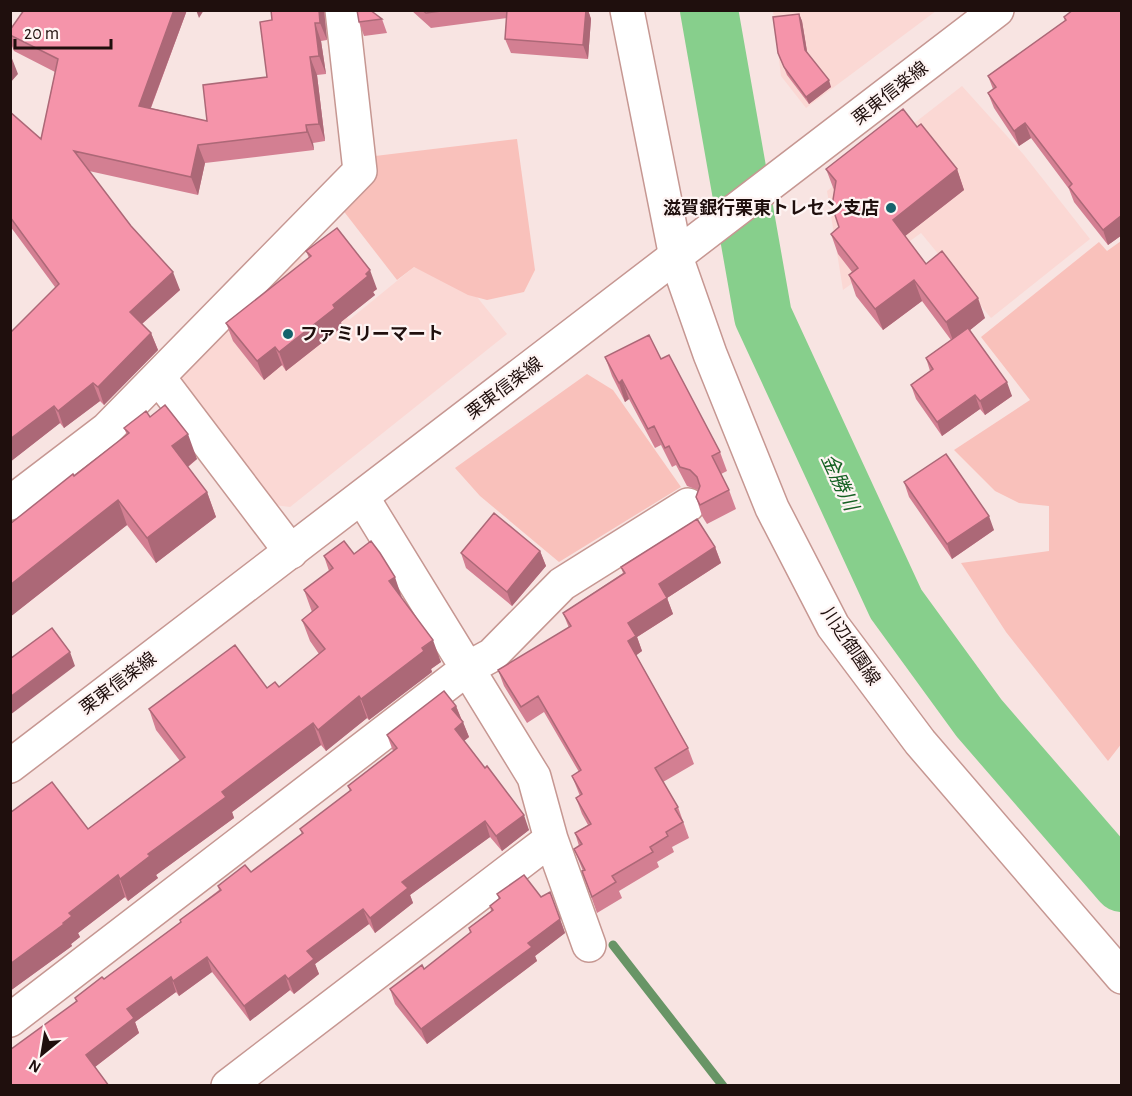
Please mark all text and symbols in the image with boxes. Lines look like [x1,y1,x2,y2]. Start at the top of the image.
scale bar [15,12,111,50]
text: 20 m [24,25,59,43]
street label: 栗東信楽線 [848,57,932,129]
place label: 滋賀銀行栗東トレセン支店 [663,197,879,218]
marker: 滋賀銀行栗東トレセン支店 [884,201,898,215]
place label: ファミリーマート [300,325,444,344]
marker: ファミリーマート [281,327,295,341]
street label: 栗東信楽線 [462,353,546,423]
water label: 金勝川 [817,451,863,516]
street label: 川辺御園線 [818,603,884,689]
street label: 栗東信楽線 [76,648,160,718]
north arrow [12,1024,72,1084]
text: N [26,1056,44,1076]

